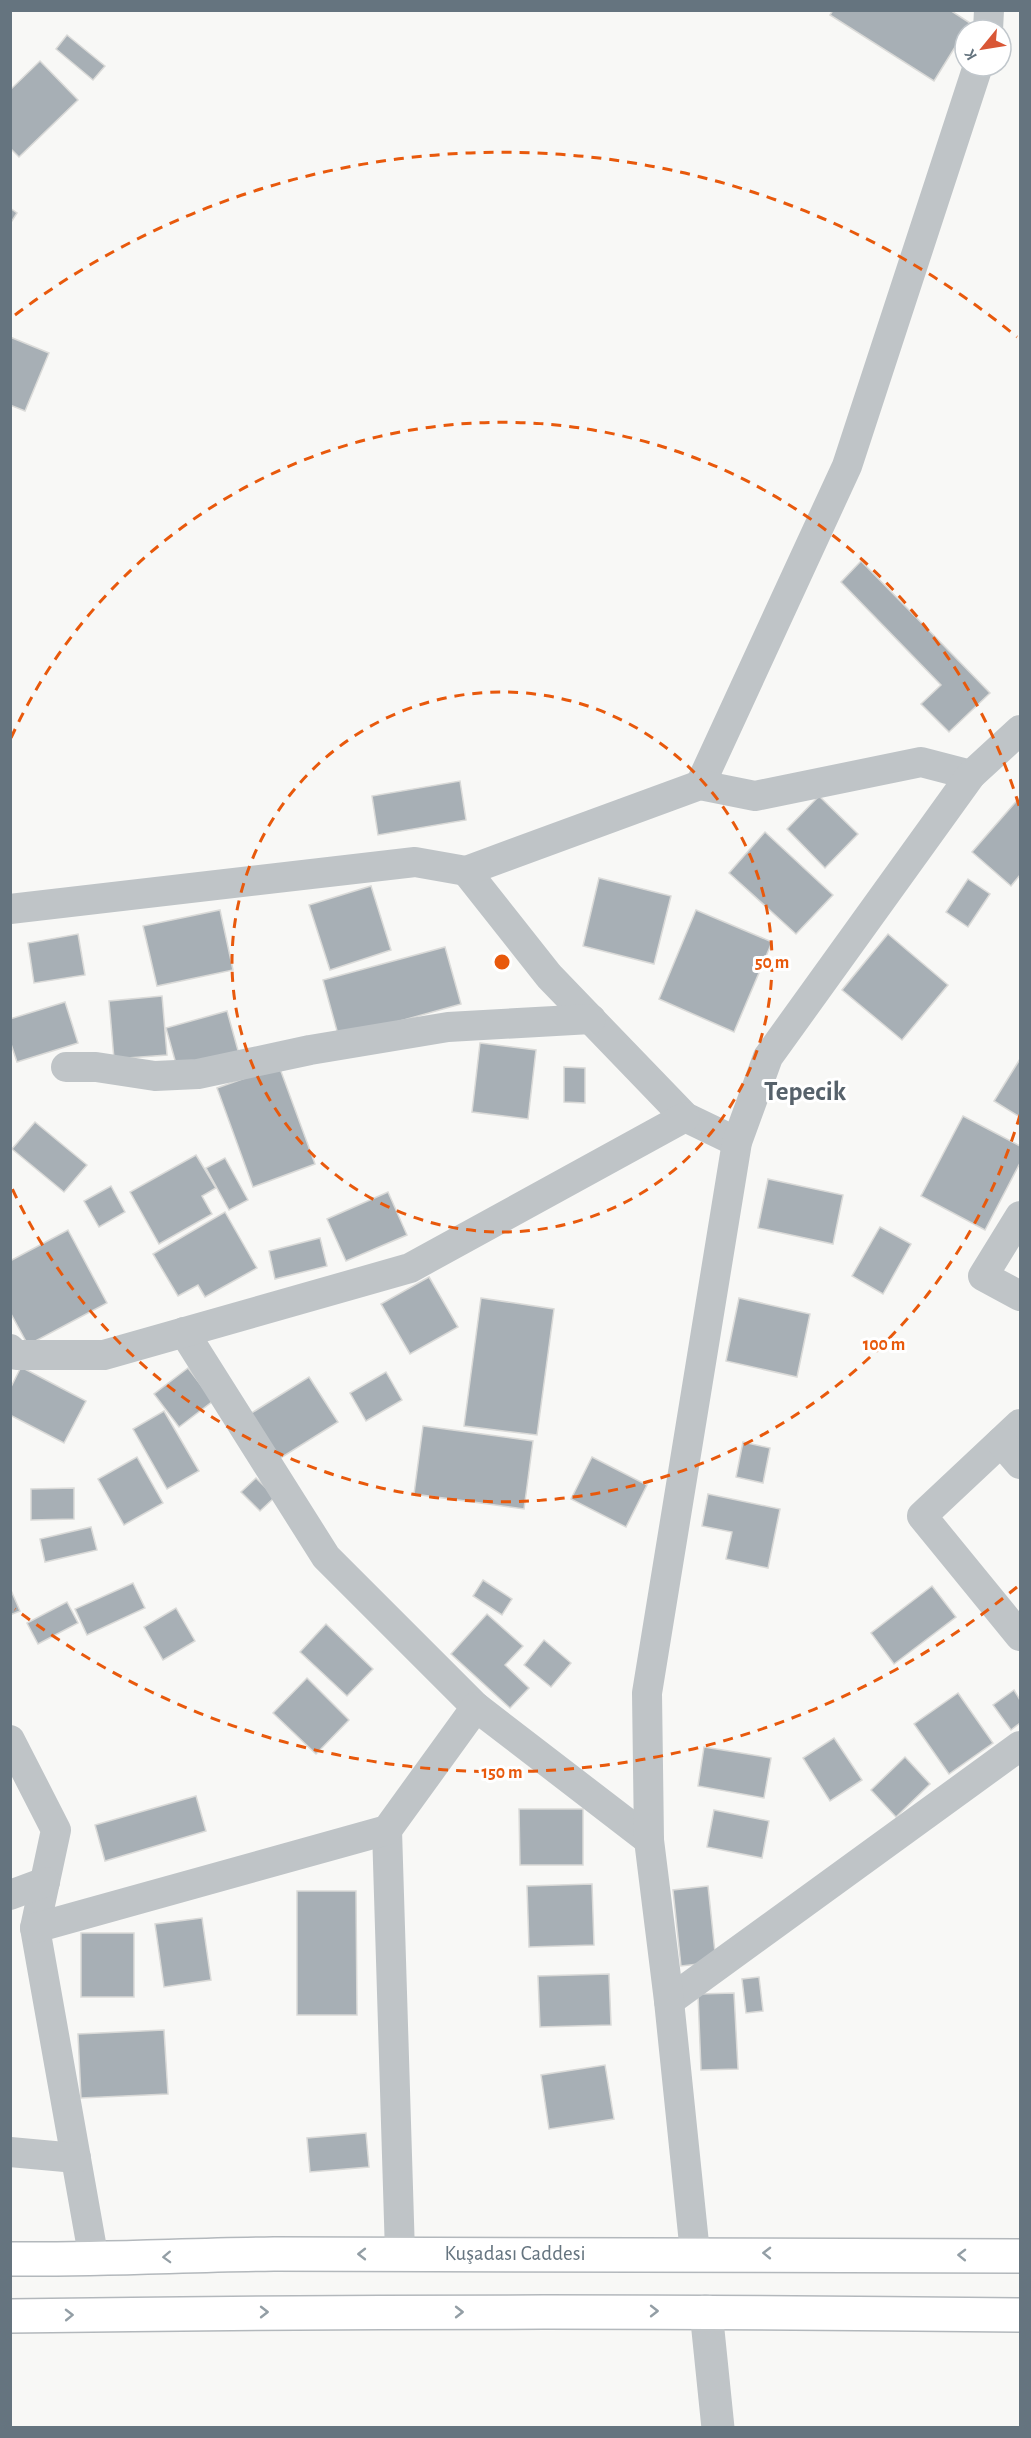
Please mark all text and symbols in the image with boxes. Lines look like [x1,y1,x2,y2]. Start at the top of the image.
north arrow [953,18,1013,78]
text: K [961,46,980,63]
centre of rings [492,952,512,972]
text: 50 m [755,954,789,972]
district label: Tepecik [764,1078,847,1105]
text: 100 m [863,1336,905,1354]
text: 150 m [482,1764,522,1782]
street label: Kuşadası Caddesi [444,2243,586,2264]
one-way arrow [763,2247,772,2259]
one-way arrow [358,2248,367,2260]
one-way arrow [958,2249,967,2261]
one-way arrow [163,2251,172,2264]
one-way arrow [649,2305,658,2317]
one-way arrow [259,2306,268,2318]
one-way arrow [454,2306,463,2318]
one-way arrow [64,2309,73,2321]

